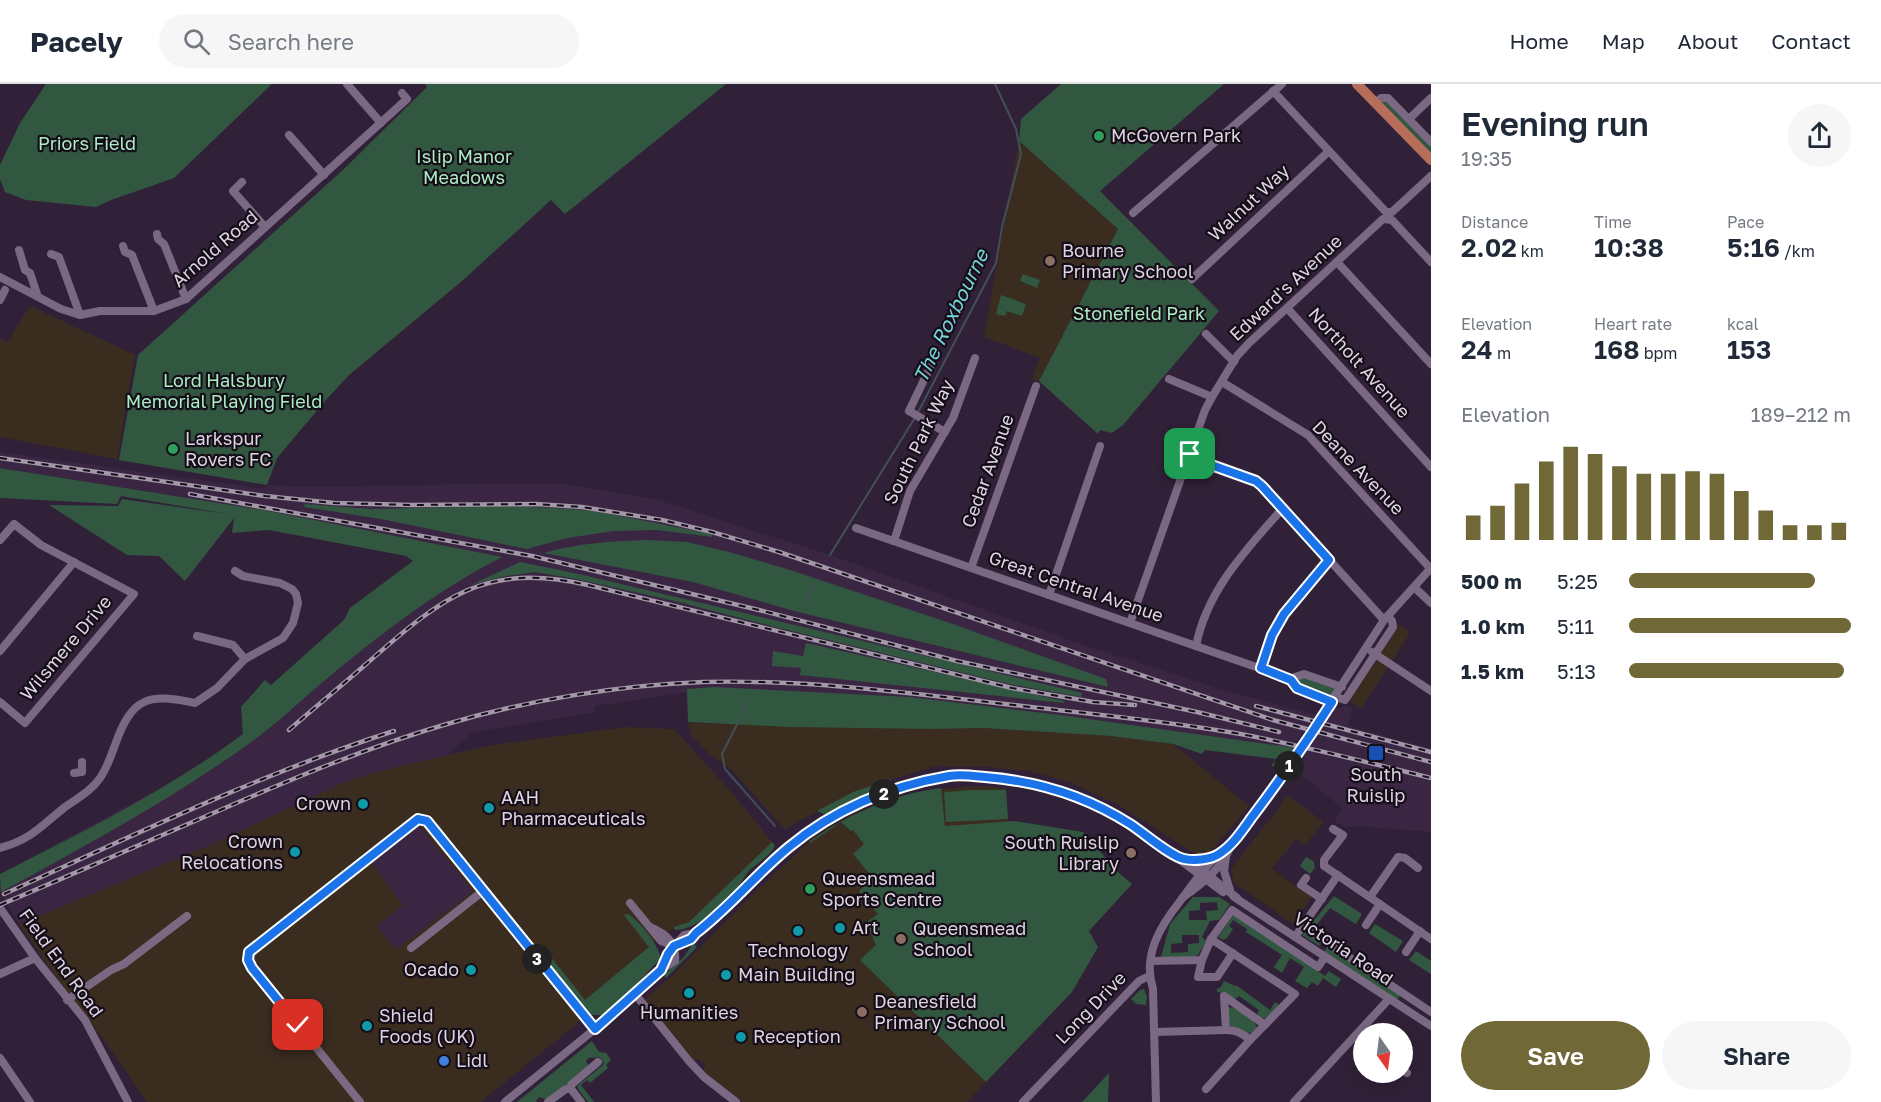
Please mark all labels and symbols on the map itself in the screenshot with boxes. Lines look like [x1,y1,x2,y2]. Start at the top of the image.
place label: McGovern Park [1111,124,1241,146]
marker: McGovern Park [1092,129,1106,143]
park label: Priors Field [38,132,136,154]
park label: Islip Manor Meadows [416,145,512,188]
street label: Walnut Way [1203,159,1293,245]
street label: Arnold Road [167,205,262,291]
street label: Edward's Avenue [1225,230,1346,345]
place label: Bourne Primary School [1062,239,1194,282]
water label: The Roxbourne [907,244,993,386]
marker: Bourne Primary School [1043,254,1057,268]
park label: Stonefield Park [1073,302,1205,324]
street label: Northolt Avenue [1304,302,1415,422]
park label: Lord Halsbury Memorial Playing Field [126,369,322,412]
street label: South Park Way [878,376,958,507]
street label: Cedar Avenue [956,411,1018,530]
street label: Deane Avenue [1308,416,1409,519]
place label: Larkspur Rovers FC [185,427,272,470]
pin [1164,428,1215,479]
marker: Larkspur Rovers FC [166,442,180,456]
street label: Great Central Avenue [986,546,1167,626]
street label: Wilsmere Drive [15,590,115,704]
marker: South Ruislip [1367,744,1385,762]
pin: 1 [1274,751,1304,781]
place label: South Ruislip [1347,763,1405,806]
pin: 2 [869,779,899,809]
place label: AAH Pharmaceuticals [501,786,646,829]
place label: Crown [296,792,351,814]
marker: Crown [356,797,370,811]
marker: AAH Pharmaceuticals [482,801,496,815]
place label: Crown Relocations [181,830,283,873]
place label: South Ruislip Library [1004,831,1119,874]
marker: Crown Relocations [288,845,302,859]
marker: South Ruislip Library [1124,846,1138,860]
place label: Queensmead Sports Centre [822,867,942,910]
marker: Queensmead Sports Centre [803,882,817,896]
street label: Field End Road [15,904,109,1021]
street label: Victoria Road [1290,907,1398,990]
place label: Art [852,916,879,938]
place label: Queensmead School [913,917,1026,960]
marker: Art [833,921,847,935]
marker: Technology [791,924,805,938]
marker: Queensmead School [894,932,908,946]
place label: Technology [748,939,848,961]
pin: 3 [522,944,552,974]
place label: Ocado [404,958,459,980]
marker: Ocado [464,963,478,977]
place label: Main Building [738,963,855,985]
street label: Long Drive [1050,967,1130,1048]
marker: Main Building [719,968,733,982]
marker: Humanities [682,986,696,1000]
place label: Deanesfield Primary School [874,990,1006,1033]
pin [272,999,323,1050]
place label: Humanities [640,1001,738,1023]
place label: Shield Foods (UK) [379,1004,475,1047]
marker: Deanesfield Primary School [855,1005,869,1019]
marker: Shield Foods (UK) [360,1019,374,1033]
north arrow [1353,1023,1413,1083]
place label: Reception [753,1025,841,1047]
marker: Reception [734,1030,748,1044]
place label: Lidl [456,1049,488,1071]
marker: Lidl [437,1054,451,1068]

